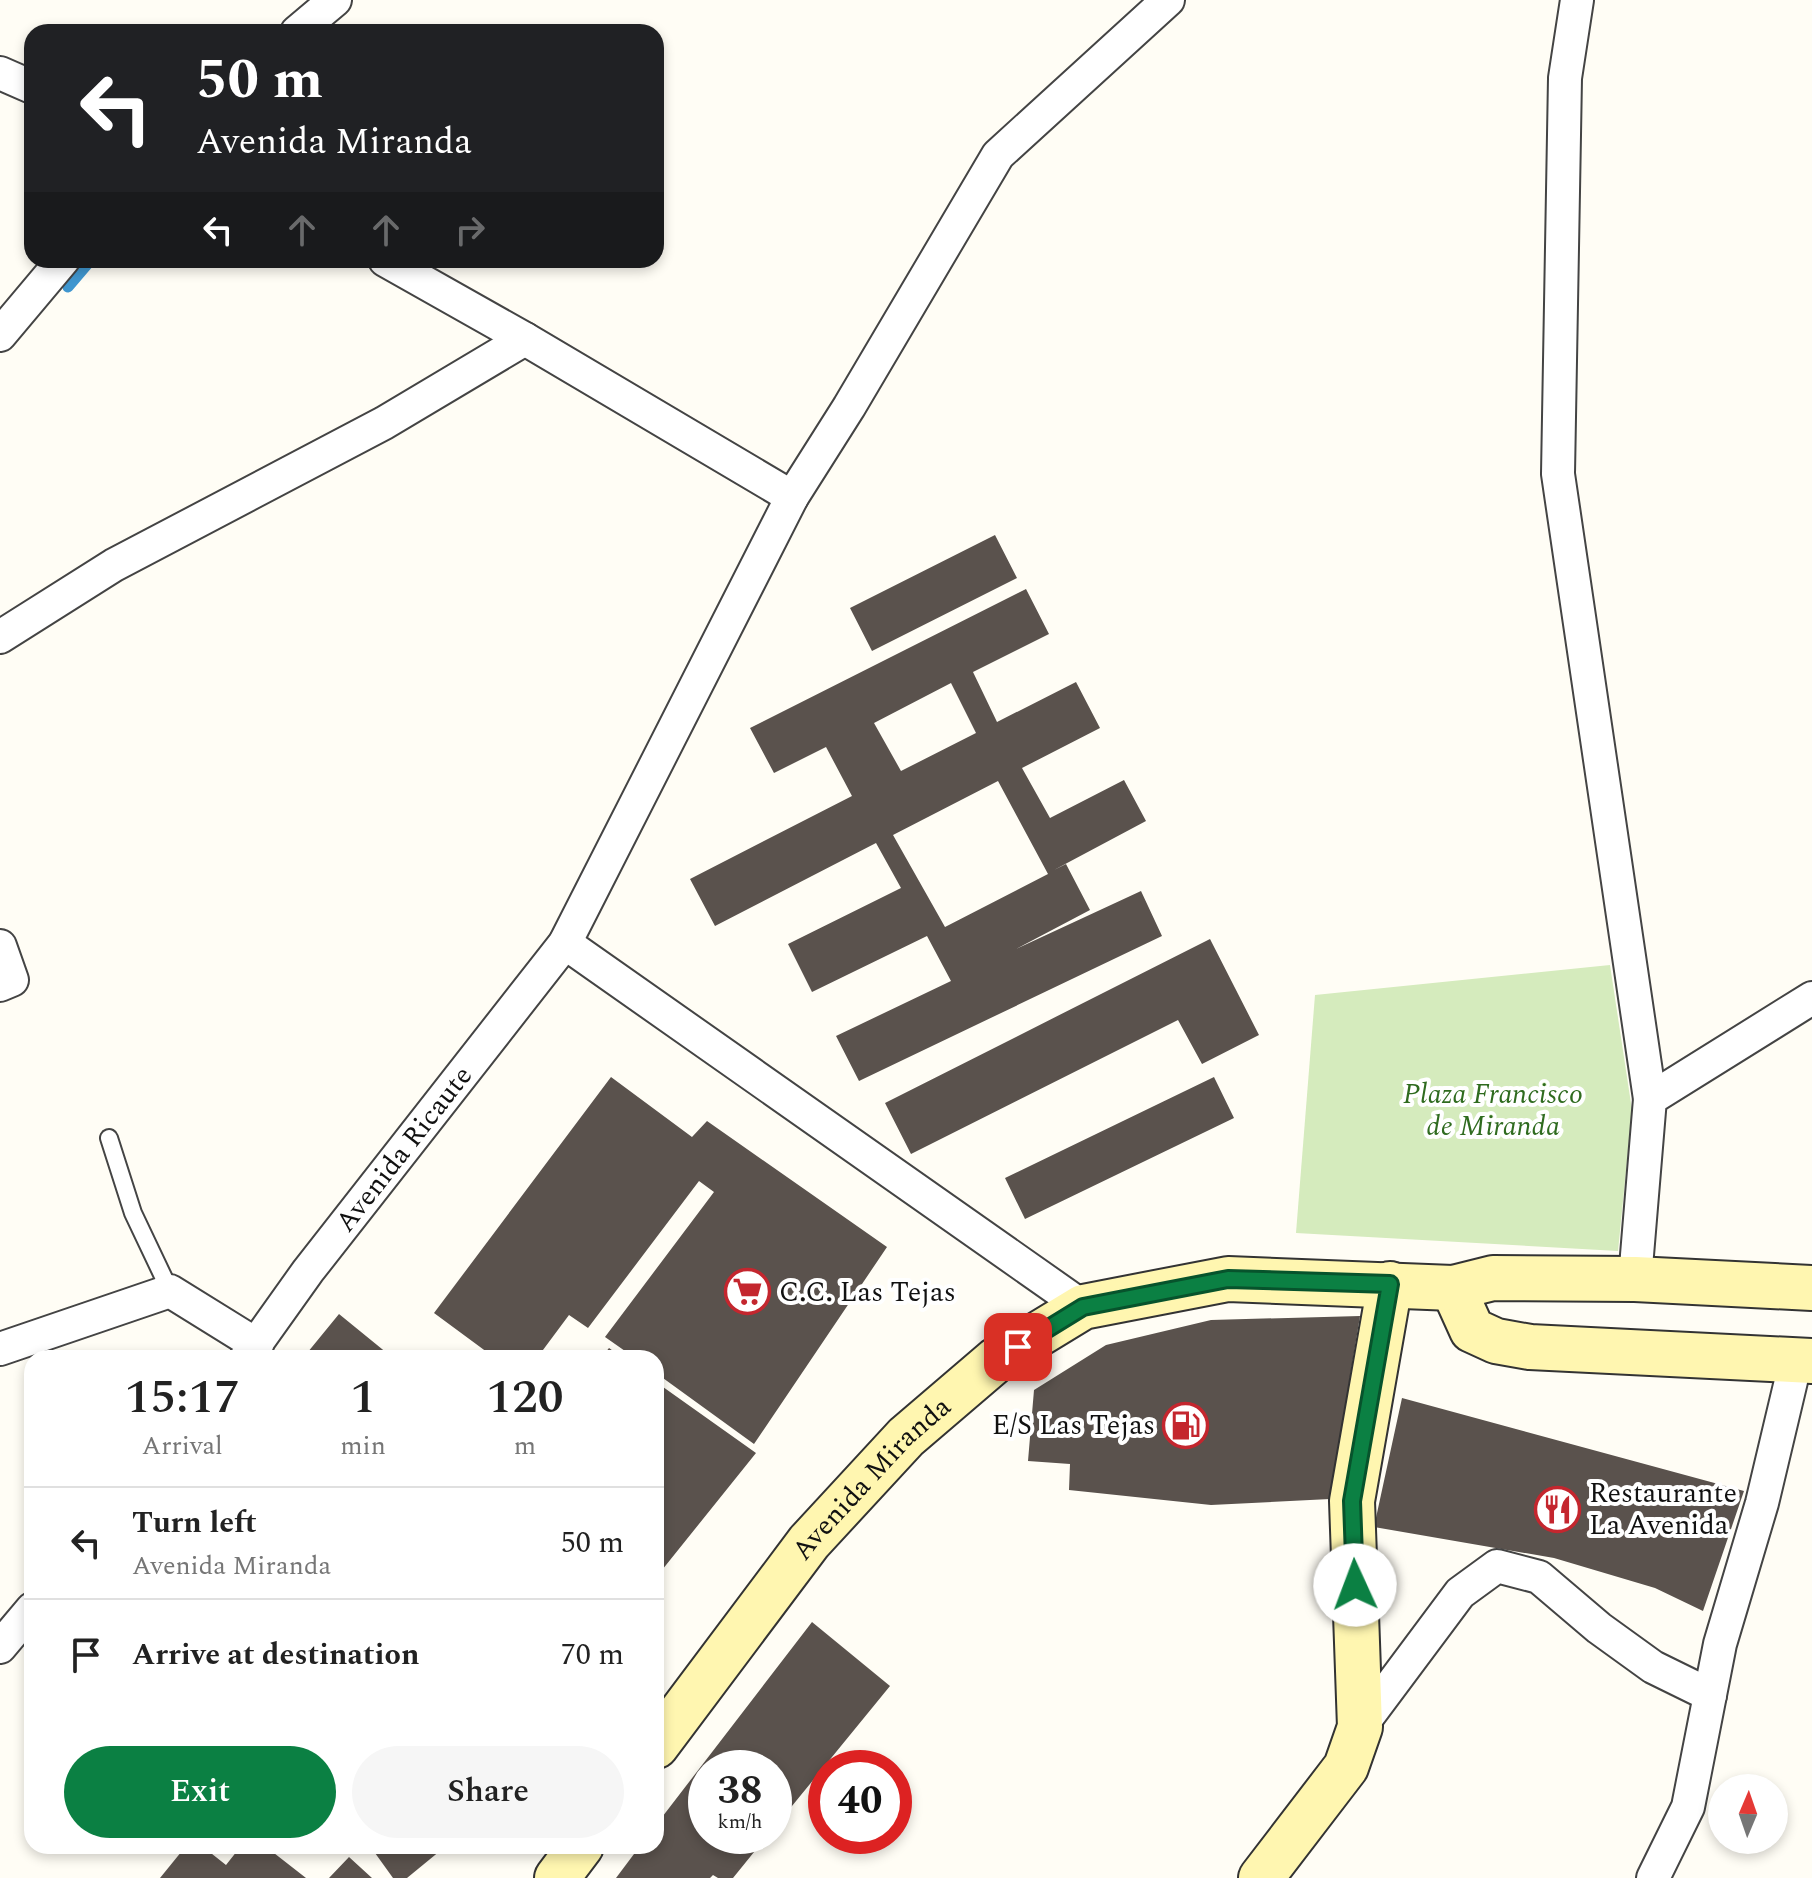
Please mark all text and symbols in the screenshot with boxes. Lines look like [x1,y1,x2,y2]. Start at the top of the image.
text: 50 m [196,38,323,123]
icon: left [64,56,168,160]
text: Avenida Miranda [196,115,472,170]
icon: left [196,208,240,252]
icon: ahead [280,208,324,252]
icon: ahead [364,208,408,252]
icon: right [448,208,492,252]
street label: Avenida Ricaute [325,1056,483,1242]
park label: Plaza Francisco de Miranda [1403,1073,1583,1148]
supermarket icon: C.C. Las Tejas [724,1268,772,1316]
place label: C.C. Las Tejas [779,1271,956,1314]
pin [984,1313,1052,1381]
icon: arrive [996,1325,1040,1369]
text: 15:17 [124,1361,240,1434]
text: 1 [350,1361,376,1434]
text: 120 [486,1361,564,1434]
street label: Avenida Miranda [781,1386,961,1570]
fuel station icon: E/S Las Tejas [1162,1401,1210,1449]
place label: E/S Las Tejas [992,1404,1155,1447]
text: Arrival [142,1426,223,1466]
text: min [340,1426,386,1466]
text: m [514,1426,536,1466]
place label: Restaurante La Avenida [1589,1472,1737,1547]
restaurant icon: Restaurante La Avenida [1534,1485,1582,1533]
text: Turn left [132,1500,257,1546]
text: 50 m [561,1520,624,1566]
icon: left [64,1521,108,1565]
position arrow [1313,1543,1397,1627]
text: Avenida Miranda [132,1546,331,1586]
text: Arrive at destination [132,1632,419,1678]
text: 70 m [561,1632,624,1678]
icon: arrive [64,1633,108,1677]
button: Exit [64,1746,336,1838]
button: Share [352,1746,624,1838]
speed limit sign: 40 [808,1750,912,1854]
text: 38 [718,1761,762,1822]
north arrow [1708,1774,1788,1854]
map controls [1708,1774,1788,1854]
text: km/h [718,1807,763,1837]

